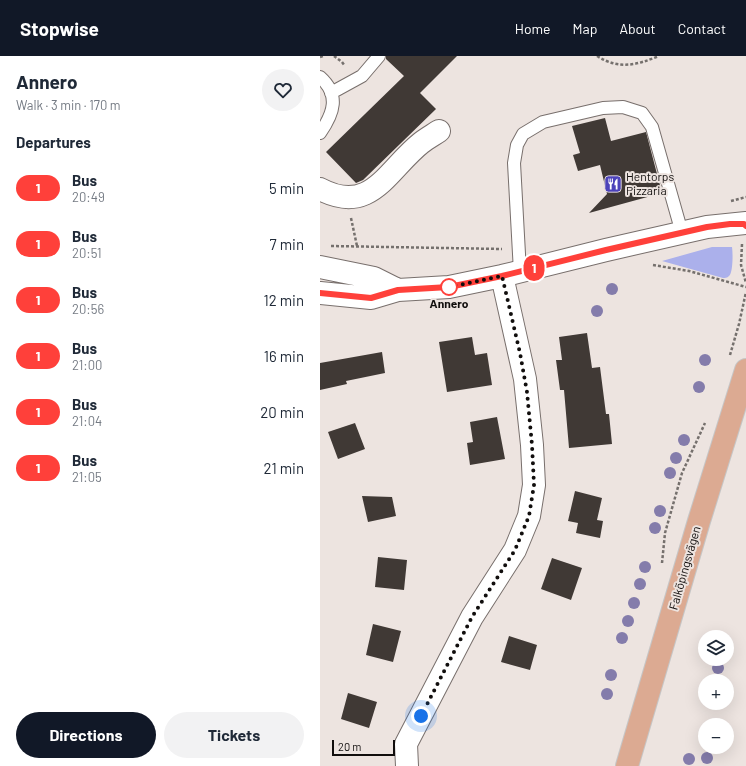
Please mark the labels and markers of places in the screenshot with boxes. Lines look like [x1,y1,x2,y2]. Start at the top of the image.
place label: Hentorps Pizzaria [626,169,674,197]
restaurant icon: Hentorps Pizzaria [603,174,623,194]
marker: Annero [440,278,458,296]
place label: Annero [430,296,469,310]

